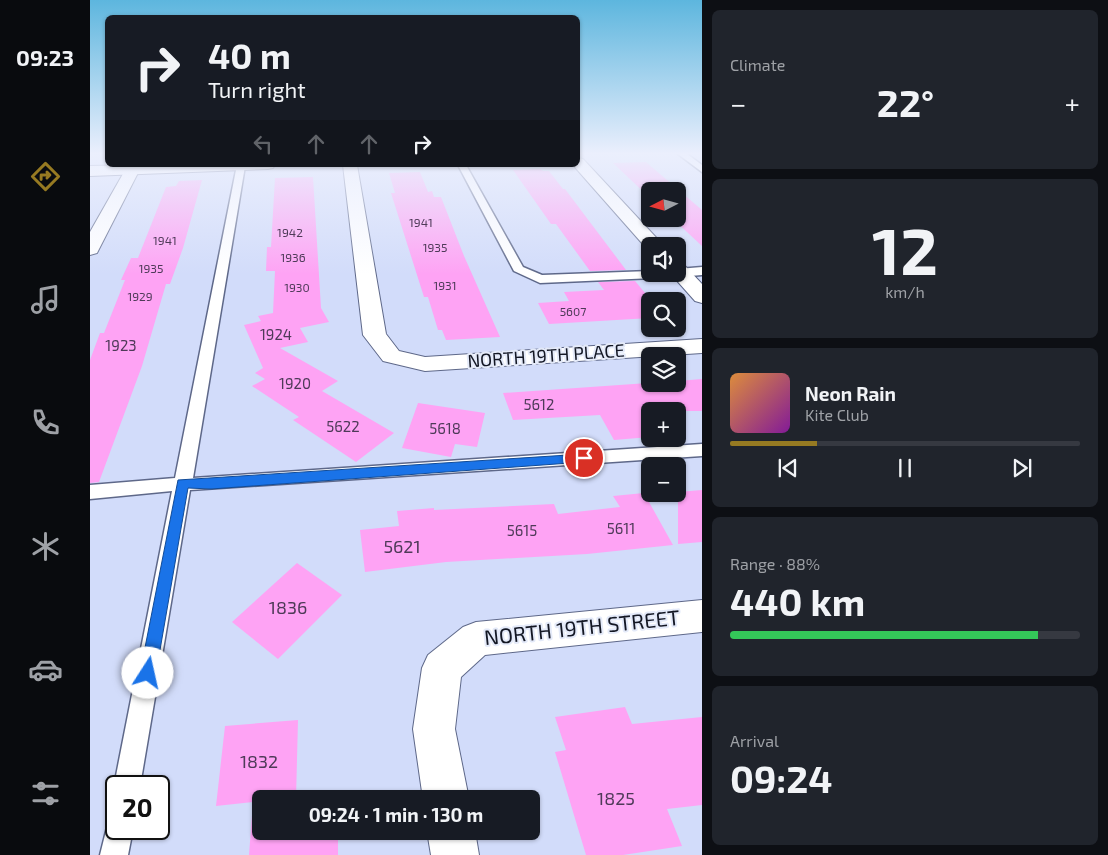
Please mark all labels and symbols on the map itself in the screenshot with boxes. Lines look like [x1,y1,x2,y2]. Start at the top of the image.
north arrow [641,182,686,228]
house number: 1941 [409,215,433,229]
house number: 1942 [277,225,303,239]
house number: 1941 [153,233,177,247]
house number: 1935 [423,240,447,254]
house number: 1936 [280,250,306,264]
house number: 1935 [139,261,163,275]
house number: 1931 [433,278,457,292]
house number: 1930 [284,280,310,294]
house number: 1929 [127,289,153,303]
house number: 5607 [560,304,586,318]
house number: 1924 [260,325,292,343]
house number: 1923 [105,336,137,354]
street label: NORTH 19TH PLACE [467,339,625,371]
house number: 1920 [279,374,311,392]
house number: 5612 [523,395,555,413]
house number: 5622 [326,417,360,435]
house number: 5618 [429,419,461,437]
pin [563,437,605,479]
house number: 5611 [607,519,635,537]
house number: 5615 [507,521,537,539]
house number: 5621 [383,535,421,557]
house number: 1836 [269,596,307,618]
street label: NORTH 19TH STREET [483,604,681,649]
position arrow [121,646,173,698]
house number: 1832 [240,750,278,772]
speed limit sign: 20 [105,775,170,840]
house number: 1825 [597,787,635,809]

